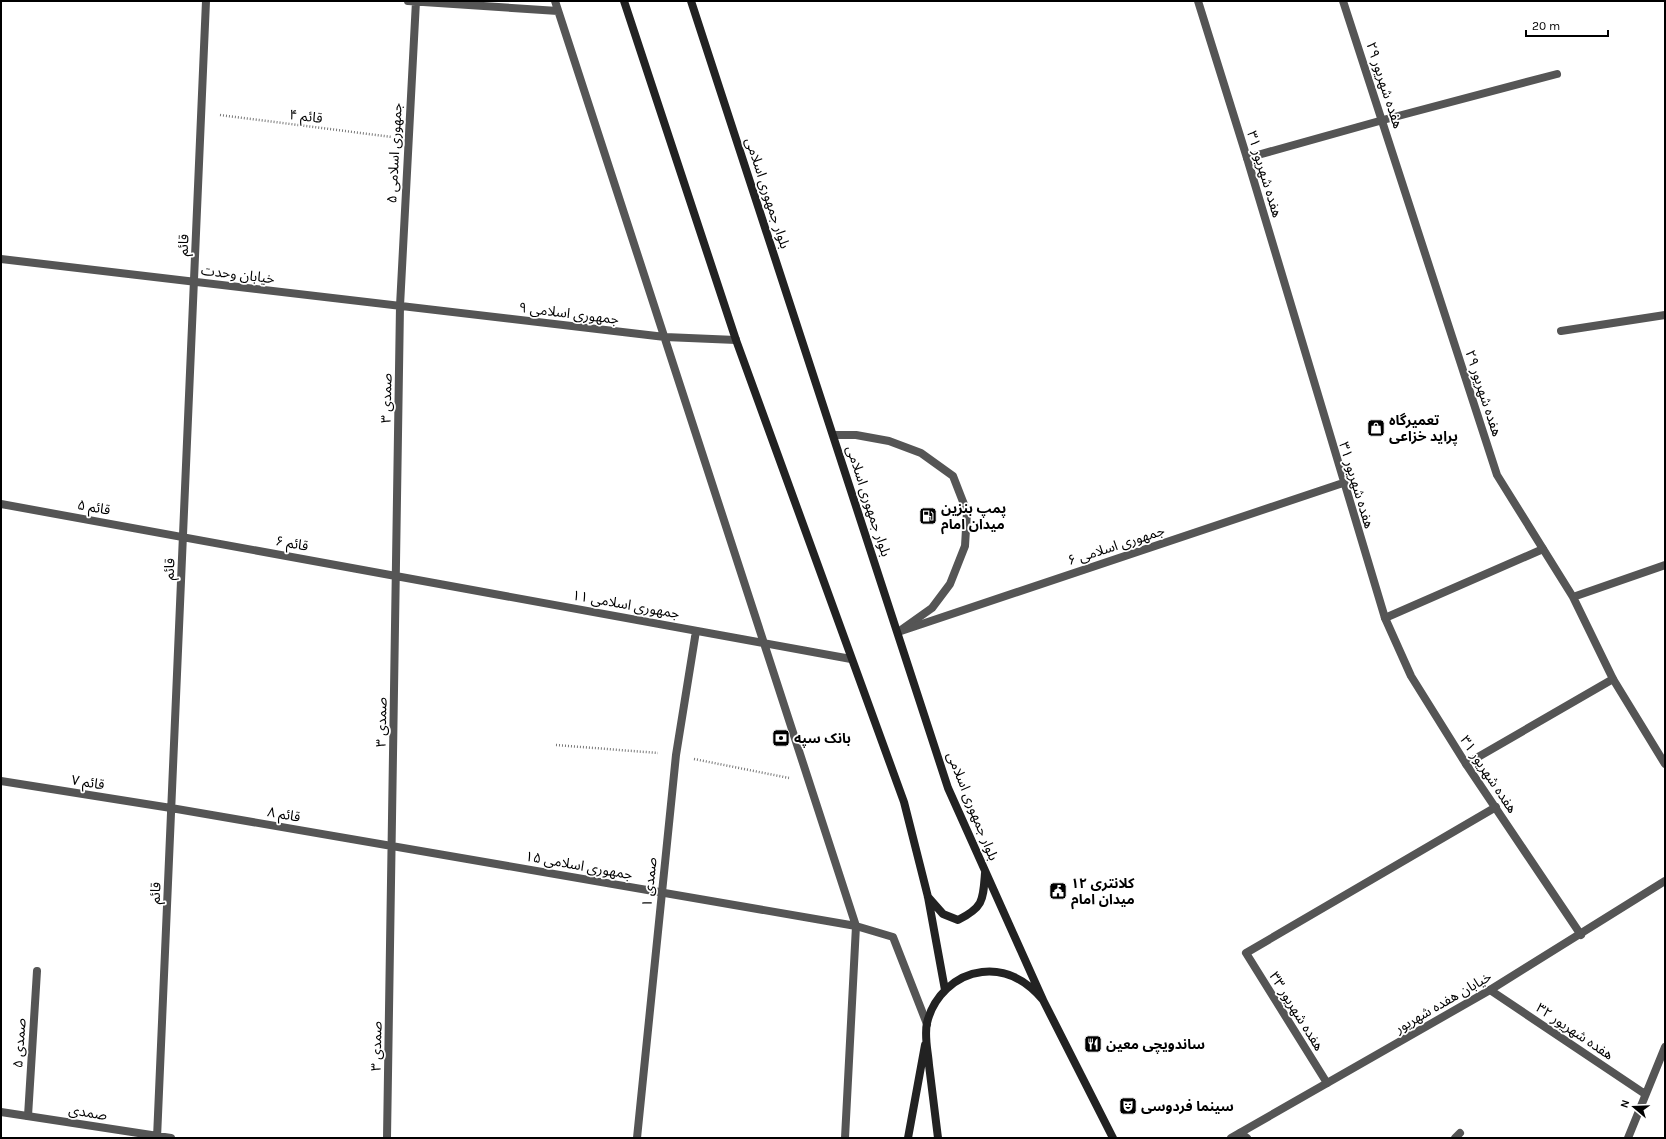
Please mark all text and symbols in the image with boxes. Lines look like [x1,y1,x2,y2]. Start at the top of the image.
scale bar [1526,12,1608,38]
text: 20 m [1532,19,1560,33]
street label: هفده شهریور ۲۹ [1363,40,1406,131]
street label: جمهوری اسلامی ۵ [383,102,406,204]
street label: قائم ۴ [288,106,324,129]
street label: هفده شهریور ۳۱ [1243,129,1286,220]
street label: بلوار جمهوری اسلامی [742,135,794,251]
street label: قائم [174,234,195,257]
street label: خیابان وحدت [200,262,276,287]
street label: جمهوری اسلامی ۹ [518,299,620,328]
street label: هفده شهریور ۲۹ [1462,348,1505,439]
street label: صمدی ۳ [378,372,395,423]
place label: تعمیرگاه پراید خزاعی [1389,412,1458,446]
shop icon: تعمیرگاه پراید خزاعی [1366,418,1386,438]
street label: هفده شهریور ۳۱ [1335,440,1378,531]
street label: بلوار جمهوری اسلامی [843,443,895,559]
street label: قائم ۵ [76,496,112,521]
place label: پمپ بنزین میدان امام [941,500,1006,535]
fuel station icon: پمپ بنزین میدان امام [918,506,938,526]
street label: جمهوری اسلامی ۶ [1066,522,1167,569]
street label: قائم ۶ [274,532,310,557]
street label: قائم [161,558,180,580]
street label: جمهوری اسلامی ۱۱ [571,587,681,622]
street label: صمدی ۳ [373,696,390,747]
bank icon: بانک سپه [771,728,791,748]
place label: بانک سپه [794,730,851,748]
street label: هفده شهریور ۳۱ [1456,732,1521,816]
street label: بلوار جمهوری اسلامی [943,749,1002,863]
street label: قائم ۷ [70,771,106,795]
street label: قائم ۸ [266,803,302,828]
street label: جمهوری اسلامی ۱۵ [524,848,634,883]
street label: صمدی ۱ [638,856,661,908]
place label: کلانتری ۱۲ میدان امام [1071,875,1135,910]
public building icon: کلانتری ۱۲ میدان امام [1048,881,1068,901]
street label: قائم [146,882,167,905]
street label: خیابان هفده شهریور [1391,968,1495,1038]
street label: هفده شهریور ۳۳ [1266,969,1328,1054]
street label: هفده شهریور ۳۲ [1533,999,1617,1064]
street label: صمدی ۵ [9,1017,30,1069]
street label: صمدی ۳ [368,1020,385,1071]
restaurant icon: ساندویچی معین [1083,1034,1103,1054]
place label: ساندویچی معین [1106,1036,1205,1054]
north arrow [1614,1087,1654,1127]
theatre icon: سینما فردوسی [1118,1096,1138,1116]
place label: سینما فردوسی [1141,1098,1234,1115]
text: N [1618,1098,1632,1110]
street label: صمدی [67,1101,109,1124]

